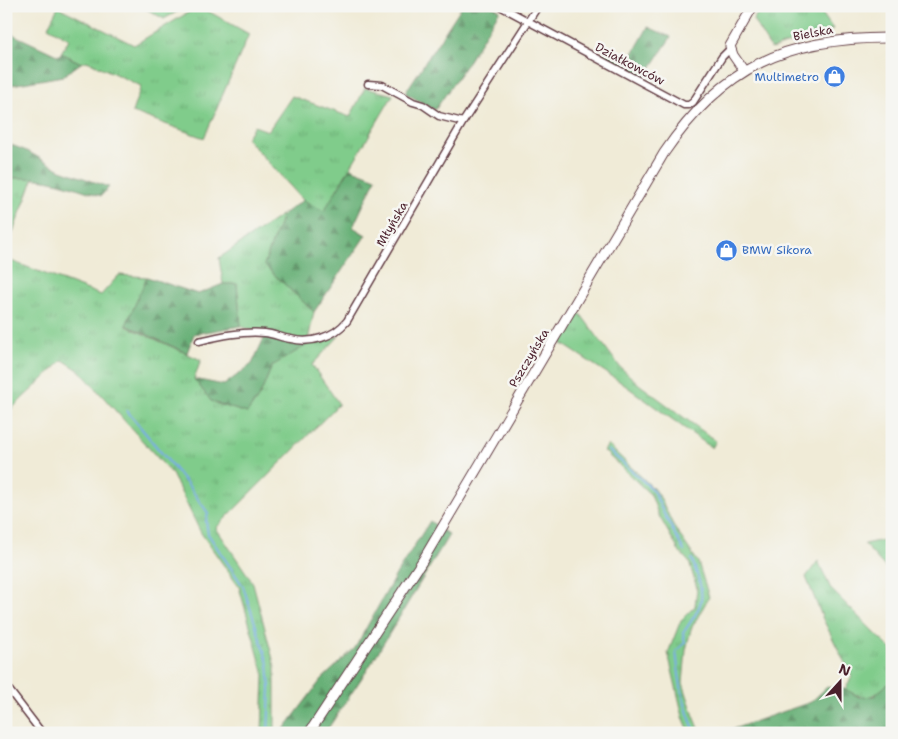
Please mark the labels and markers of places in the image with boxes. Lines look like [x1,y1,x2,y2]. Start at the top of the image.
shop icon: Multimetro [823,65,847,89]
place label: Multimetro [755,69,819,85]
shop icon: BMW Sikora [714,238,738,262]
place label: BMW Sikora [742,242,812,258]

